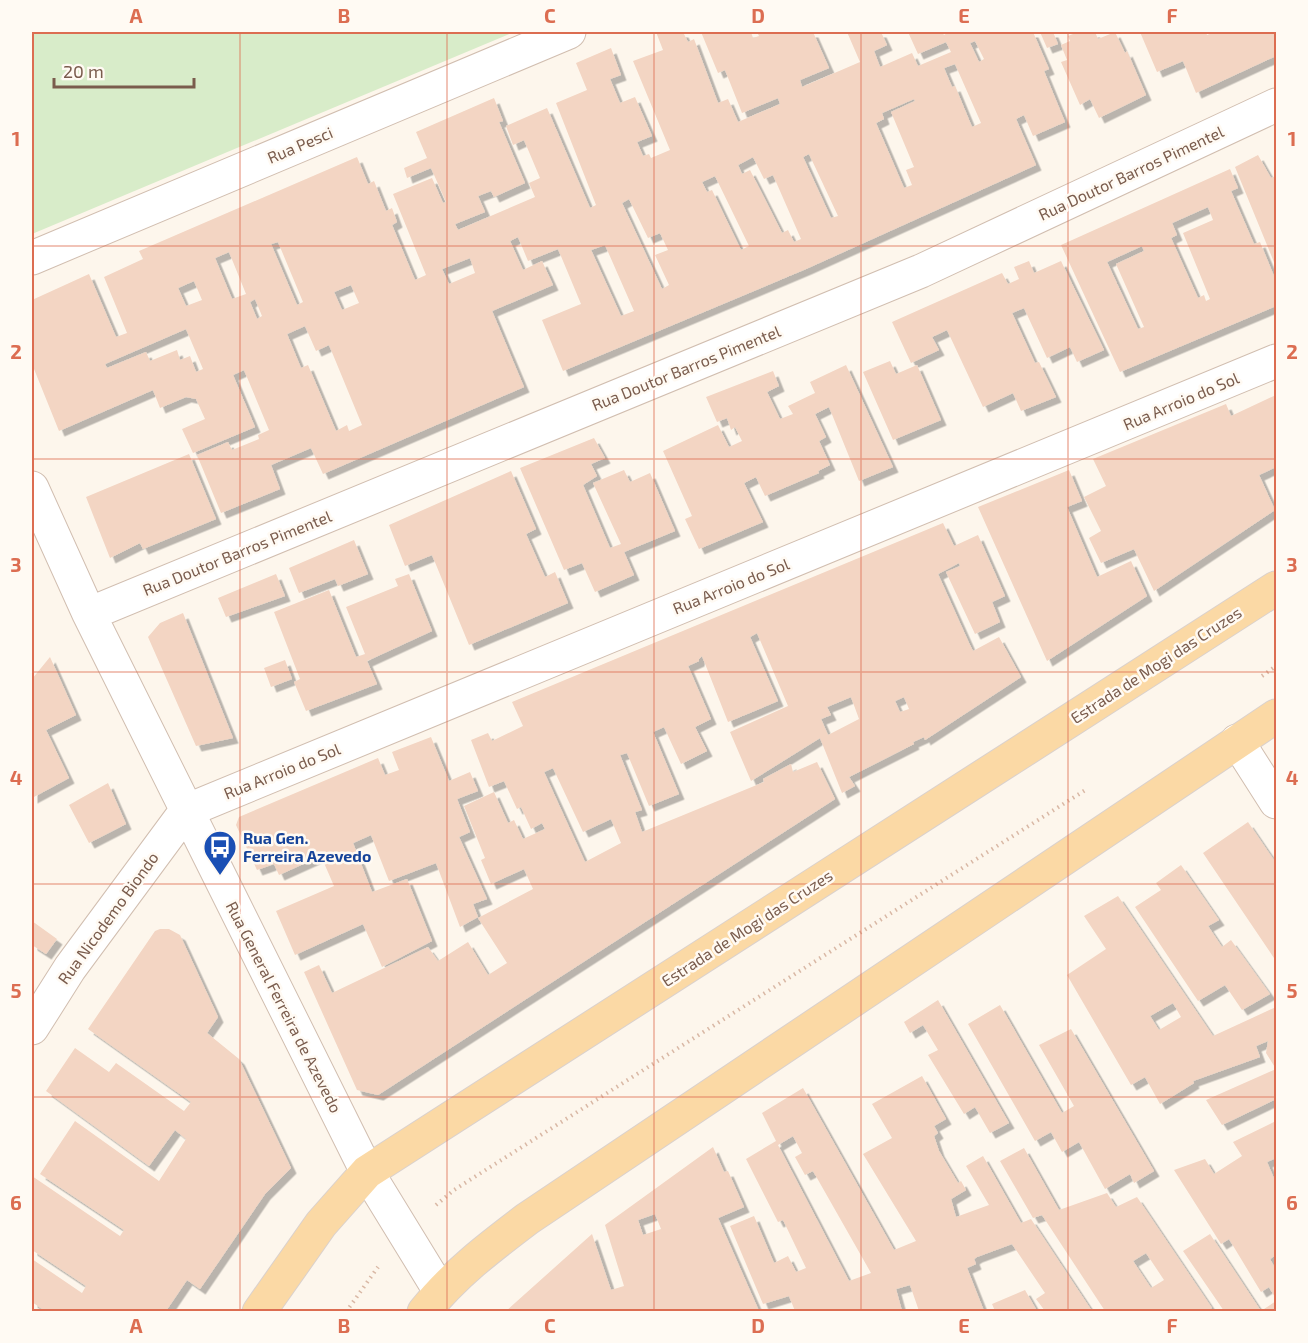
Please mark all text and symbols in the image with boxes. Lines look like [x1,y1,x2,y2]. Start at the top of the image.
text: A [129,3,143,27]
text: B [338,3,350,27]
text: C [544,3,556,27]
text: D [751,3,765,27]
text: E [958,3,970,27]
text: F [1166,3,1178,27]
scale bar [54,51,194,89]
text: 20 m [63,60,104,82]
street label: Rua Doutor Barros Pimentel [1035,121,1227,224]
street label: Rua Pesci [264,122,335,167]
text: 1 [12,126,20,150]
text: 1 [1288,126,1296,150]
street label: Rua Doutor Barros Pimentel [589,321,783,414]
text: 2 [10,339,22,363]
text: 2 [1286,339,1298,363]
street label: Rua Arroio do Sol [1120,367,1242,433]
street label: Rua Doutor Barros Pimentel [140,506,334,599]
text: 3 [10,552,22,576]
text: 3 [1286,552,1298,576]
street label: Rua Arroio do Sol [670,553,792,618]
street label: Estrada de Mogi das Cruzes [1067,602,1245,727]
street label: Rua Arroio do Sol [221,738,343,803]
text: 4 [10,765,23,789]
text: 4 [1286,765,1299,789]
place label: Rua Gen. Ferreira Azevedo [243,828,371,865]
bus stop icon: Rua Gen. Ferreira Azevedo [202,829,238,876]
street label: Rua Nicodemo Biondo [53,848,162,987]
street label: Estrada de Mogi das Cruzes [658,865,836,990]
street label: Rua General Ferreira de Azevedo [223,898,346,1116]
text: 5 [10,978,22,1002]
text: 5 [1286,978,1298,1002]
text: 6 [10,1190,22,1214]
text: 6 [1286,1190,1298,1214]
text: A [129,1313,143,1337]
text: B [338,1313,350,1337]
text: C [544,1313,556,1337]
text: D [751,1313,765,1337]
text: E [958,1313,970,1337]
text: F [1166,1313,1178,1337]

